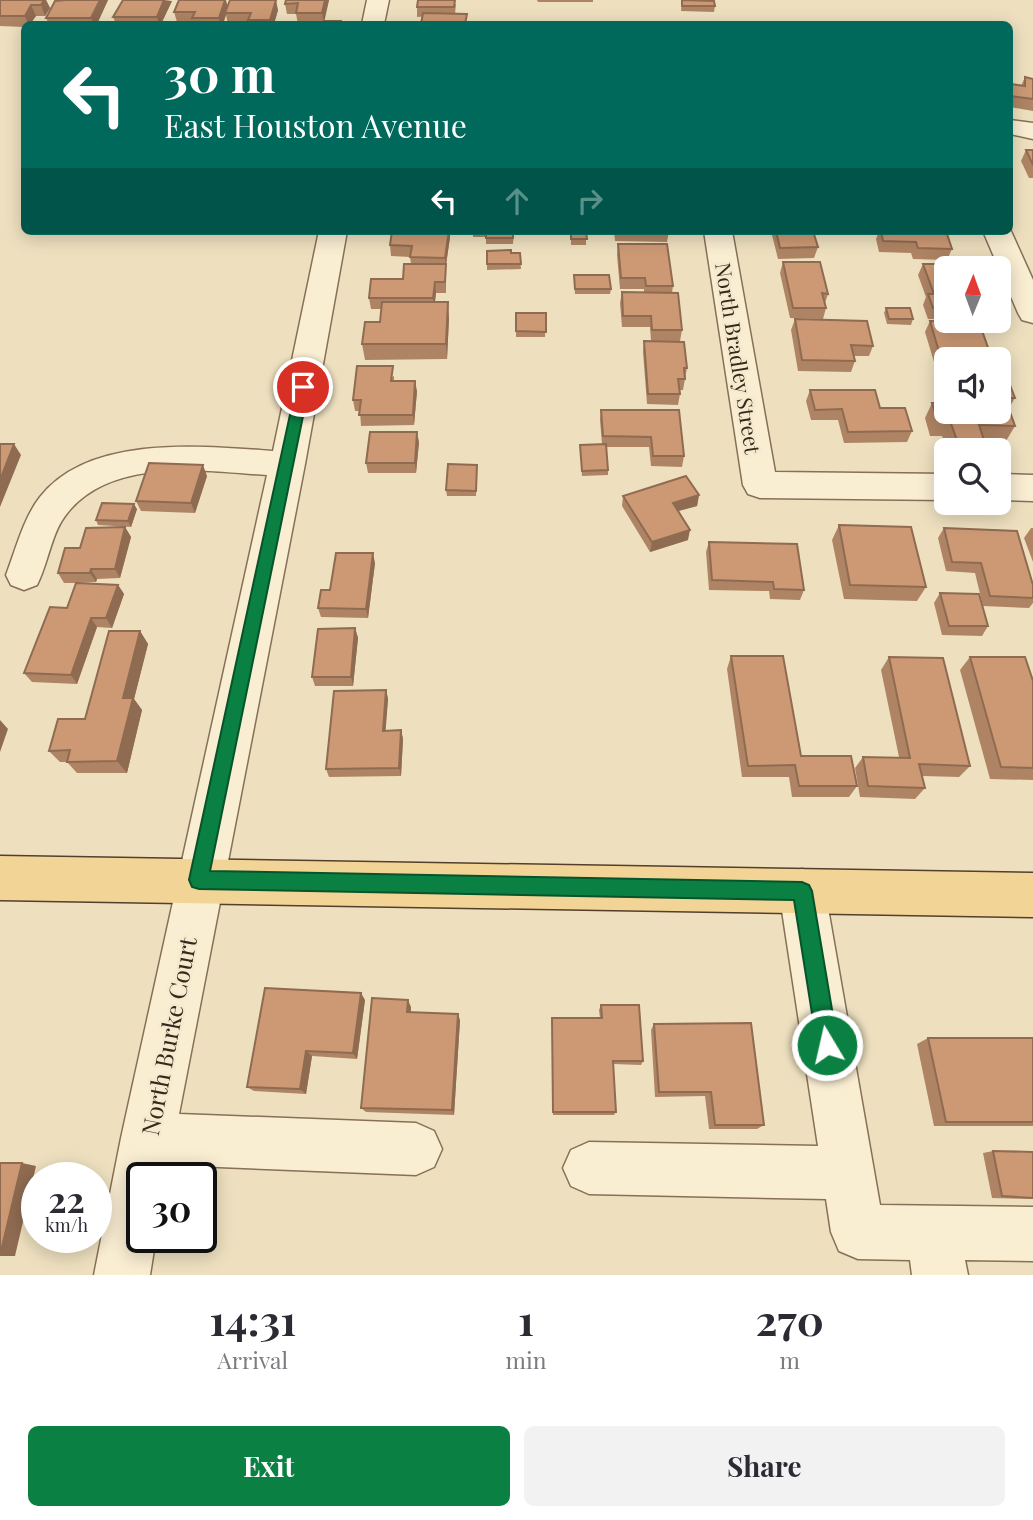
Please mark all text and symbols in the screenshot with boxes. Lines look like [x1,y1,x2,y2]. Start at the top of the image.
text: 30 m [164,40,275,105]
icon: left [49,49,140,140]
text: East Houston Avenue [164,103,467,146]
icon: left [425,182,463,220]
icon: ahead [498,182,536,220]
icon: right [571,182,609,220]
north arrow [934,256,1012,332]
map controls [934,256,1011,515]
street label: North Bradley Street [710,260,768,456]
button: sound [934,347,1011,424]
pin [273,357,333,417]
icon: arrive [284,368,322,406]
button: search [934,438,1011,515]
street label: North Burke Court [133,934,203,1138]
position arrow [790,1008,864,1082]
speed limit sign: 30 [126,1162,217,1253]
text: 22 [48,1175,85,1222]
text: km/h [45,1213,88,1237]
text: 14:31 [209,1291,296,1347]
text: 1 [518,1291,534,1347]
text: 270 [756,1291,824,1347]
text: Arrival [217,1344,288,1375]
text: min [505,1344,546,1375]
text: m [779,1344,800,1375]
button: Exit [28,1426,510,1506]
button: Share [524,1426,1005,1506]

